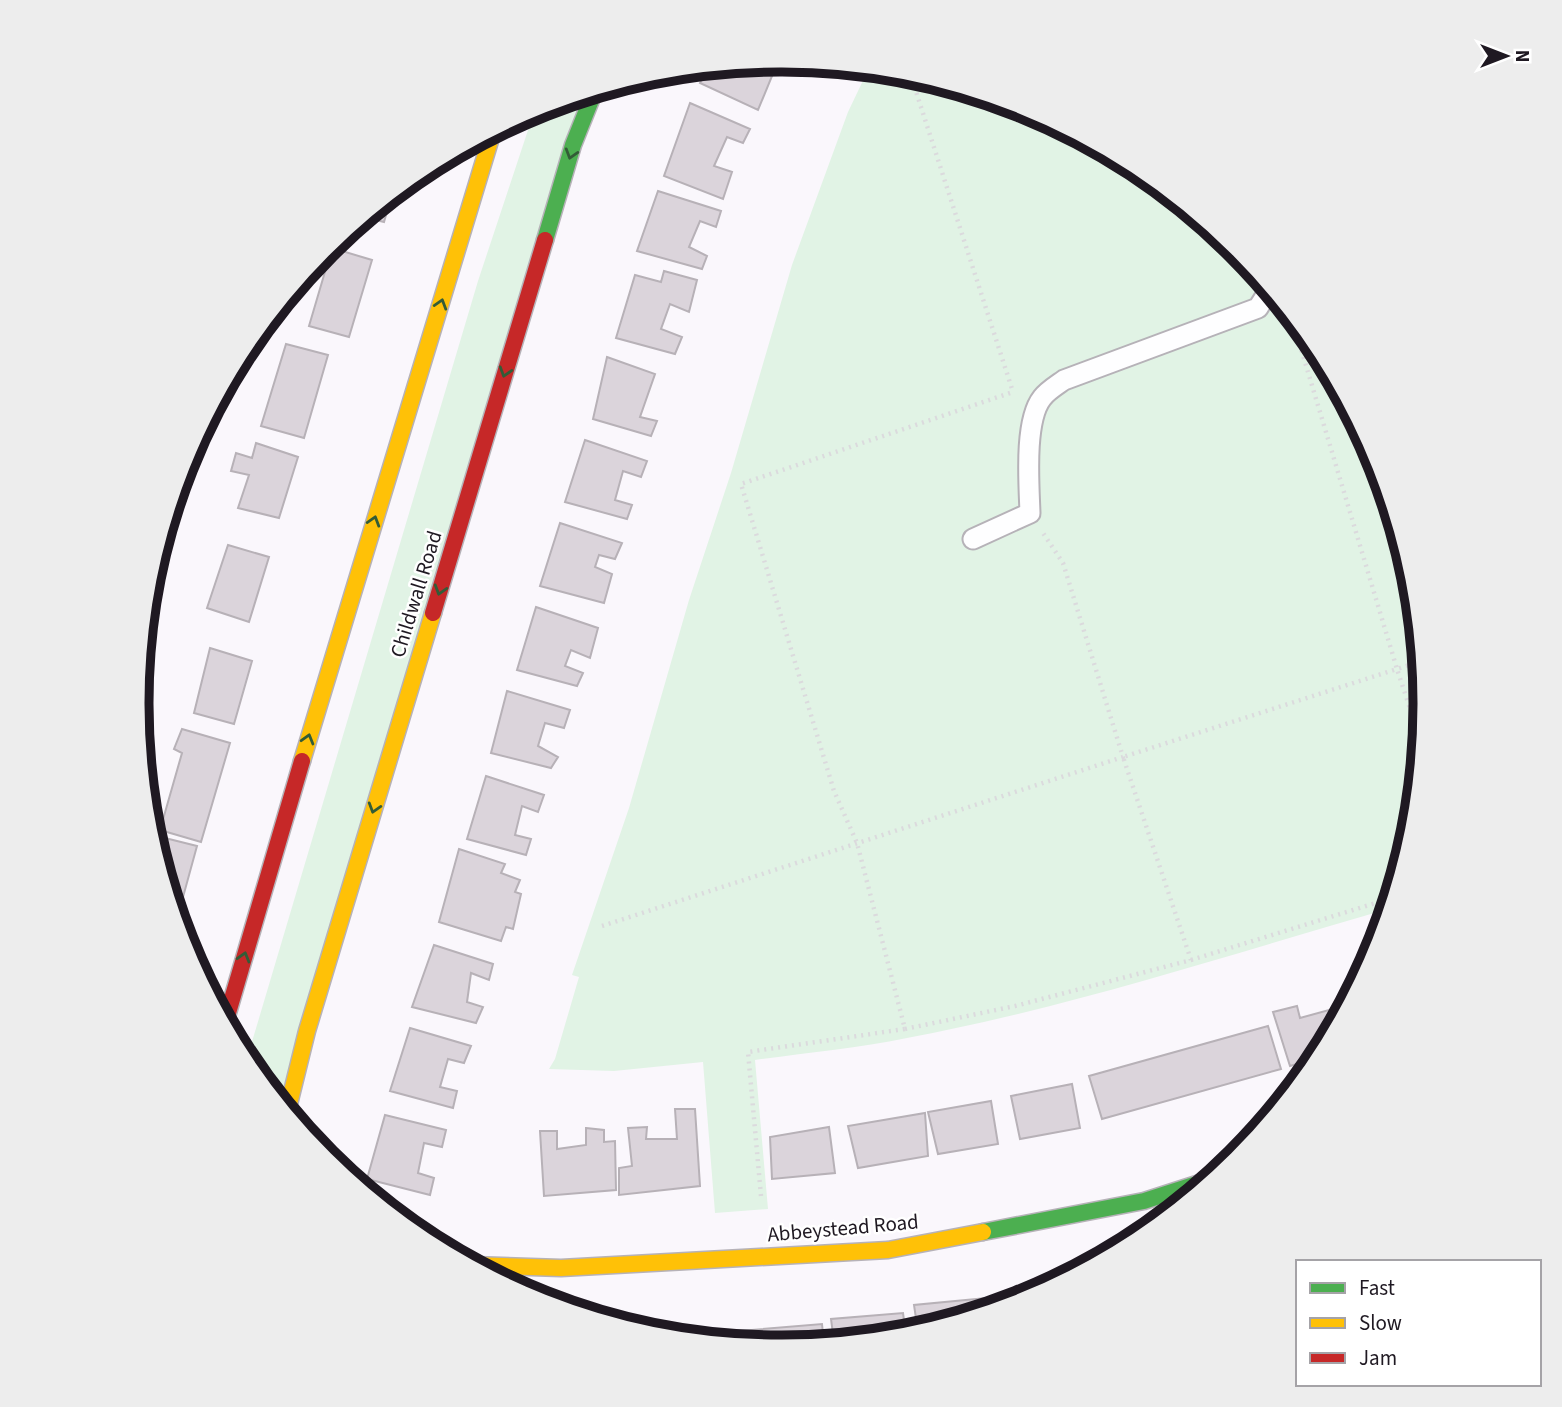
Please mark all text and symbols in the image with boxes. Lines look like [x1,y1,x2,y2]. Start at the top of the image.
north arrow [1471,21,1541,91]
text: N [1508,50,1535,62]
one-way arrow [565,148,579,160]
one-way arrow [432,298,447,310]
one-way arrow [499,366,514,378]
one-way arrow [366,516,381,528]
street label: Childwall Road [382,527,450,661]
one-way arrow [433,584,448,596]
one-way arrow [300,733,315,745]
one-way arrow [367,801,382,813]
one-way arrow [236,952,251,964]
street label: Abbeystead Road [766,1206,920,1250]
legend [1296,1260,1541,1386]
text: Fast [1359,1273,1395,1303]
text: Slow [1359,1308,1402,1338]
text: Jam [1359,1343,1397,1373]

